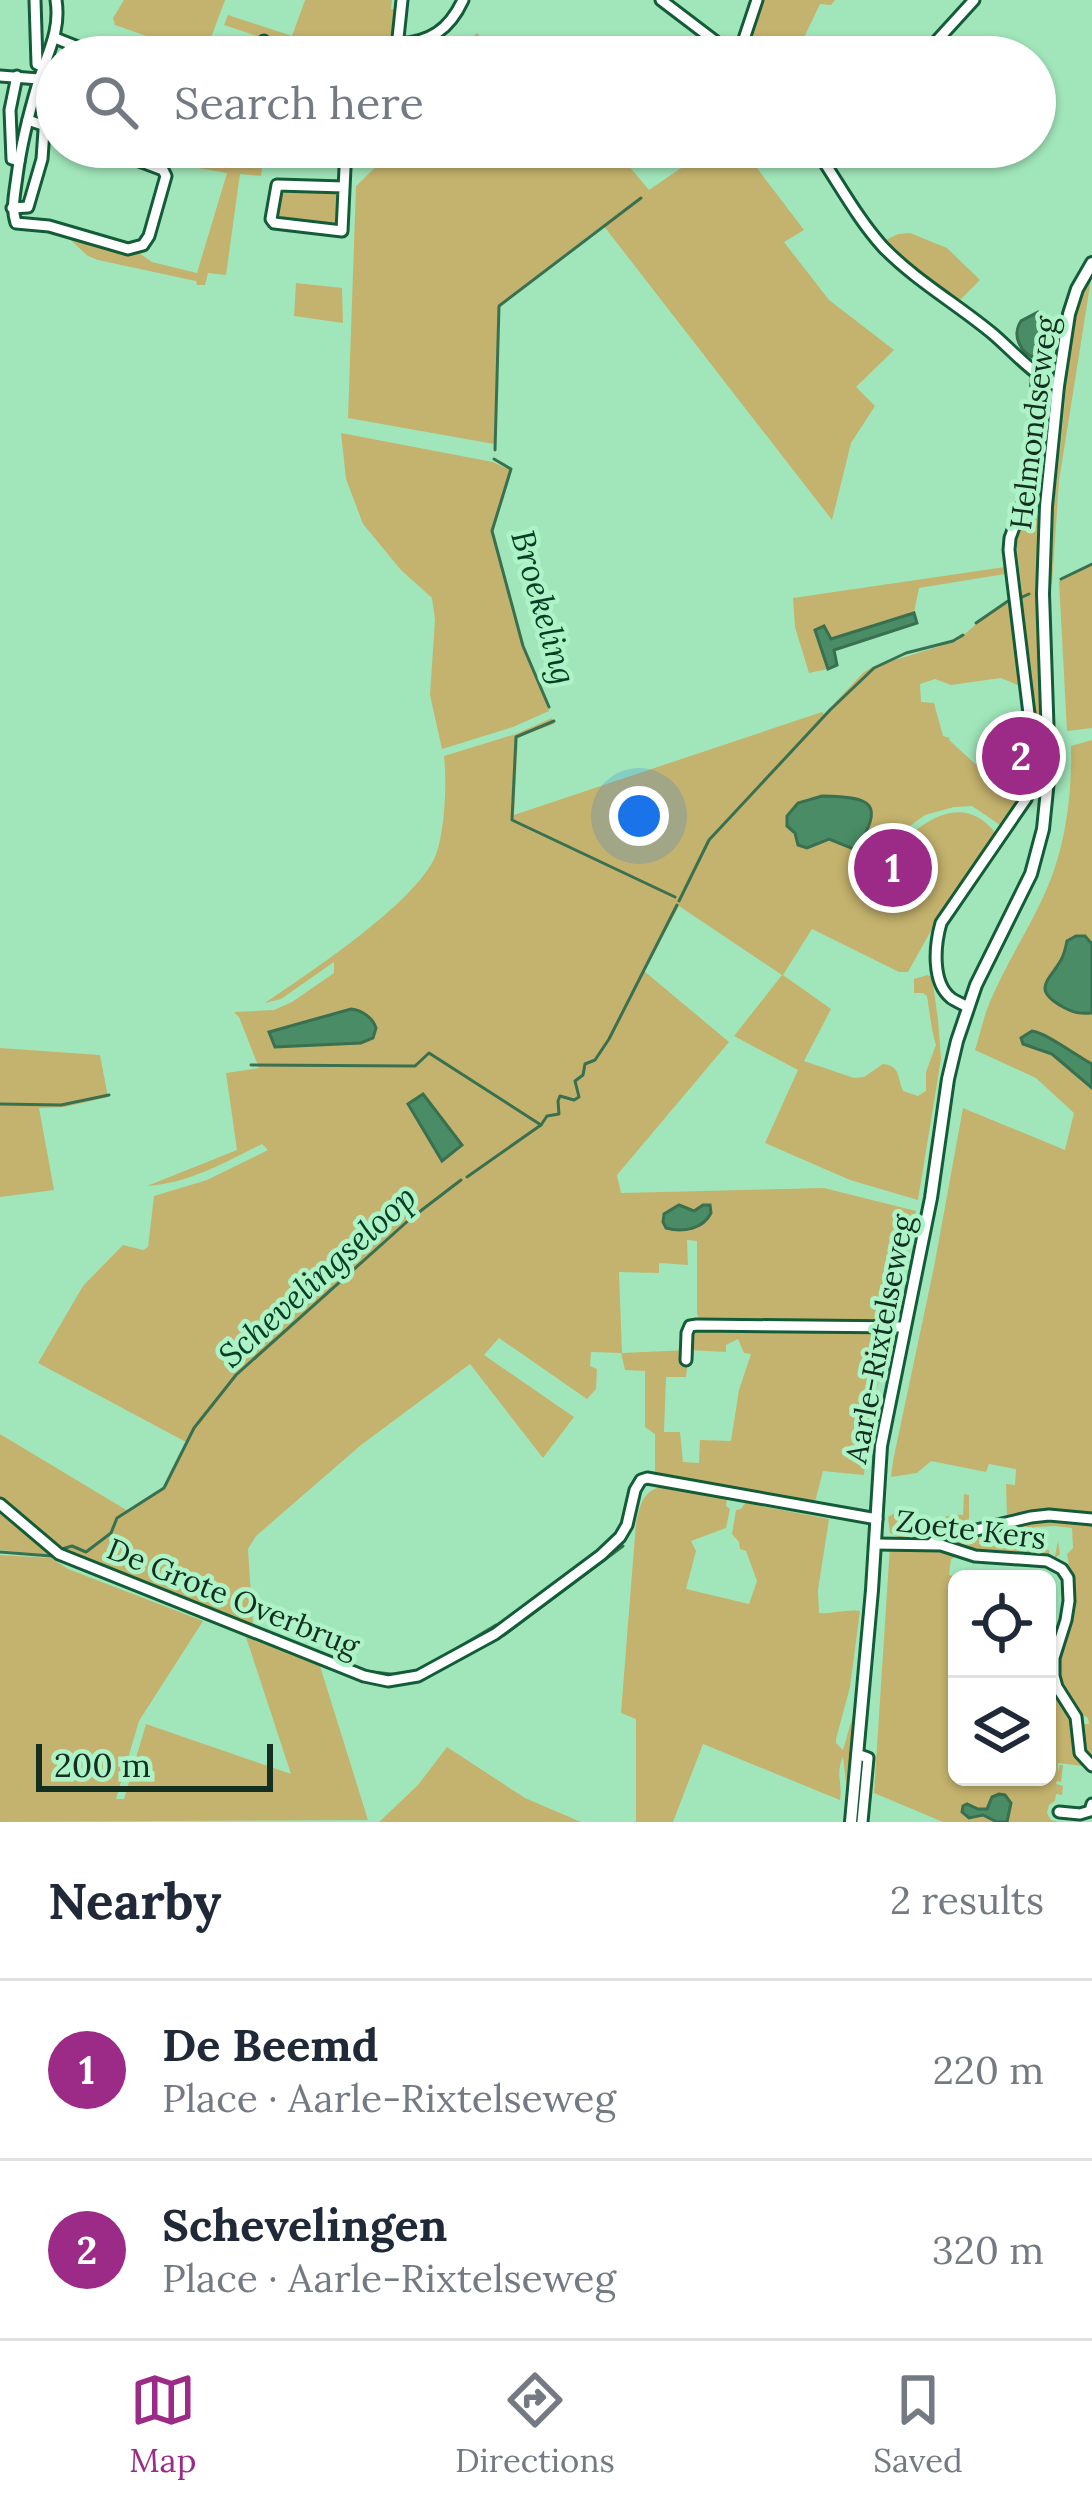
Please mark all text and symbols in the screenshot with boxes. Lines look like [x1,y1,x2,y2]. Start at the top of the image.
search box [36,36,1056,168]
icon: search [78,69,144,135]
text: Search here [174,74,424,131]
street label: Helmondseweg [1001,313,1066,532]
water label: Broekeling [502,525,586,689]
pin: 2 [982,711,1060,801]
your location [609,786,669,846]
pin: 1 [854,823,932,913]
water label: Schevelingseloop [209,1176,425,1376]
street label: Aarle-Rixtelseweg [836,1210,923,1467]
street label: Zoete Kers [894,1501,1048,1557]
street label: De Grote Overbrug [101,1529,366,1666]
map controls [948,1570,1056,1786]
button: locate [948,1570,1056,1678]
button: layers [948,1678,1056,1786]
scale bar [36,1738,273,1791]
text: 200 m [54,1744,151,1786]
text: Nearby [48,1868,221,1933]
text: 2 results [890,1875,1044,1925]
text: De Beemd [162,2016,379,2073]
text: 1 [79,2045,95,2095]
text: 220 m [933,2045,1044,2095]
text: Place · Aarle-Rixtelseweg [162,2073,616,2123]
text: Schevelingen [162,2196,447,2253]
text: 2 [77,2225,97,2275]
text: 320 m [932,2225,1044,2275]
text: Place · Aarle-Rixtelseweg [162,2253,616,2303]
tab: Map [129,2367,196,2481]
tab: Directions [455,2367,615,2481]
tab: Saved [873,2367,963,2481]

